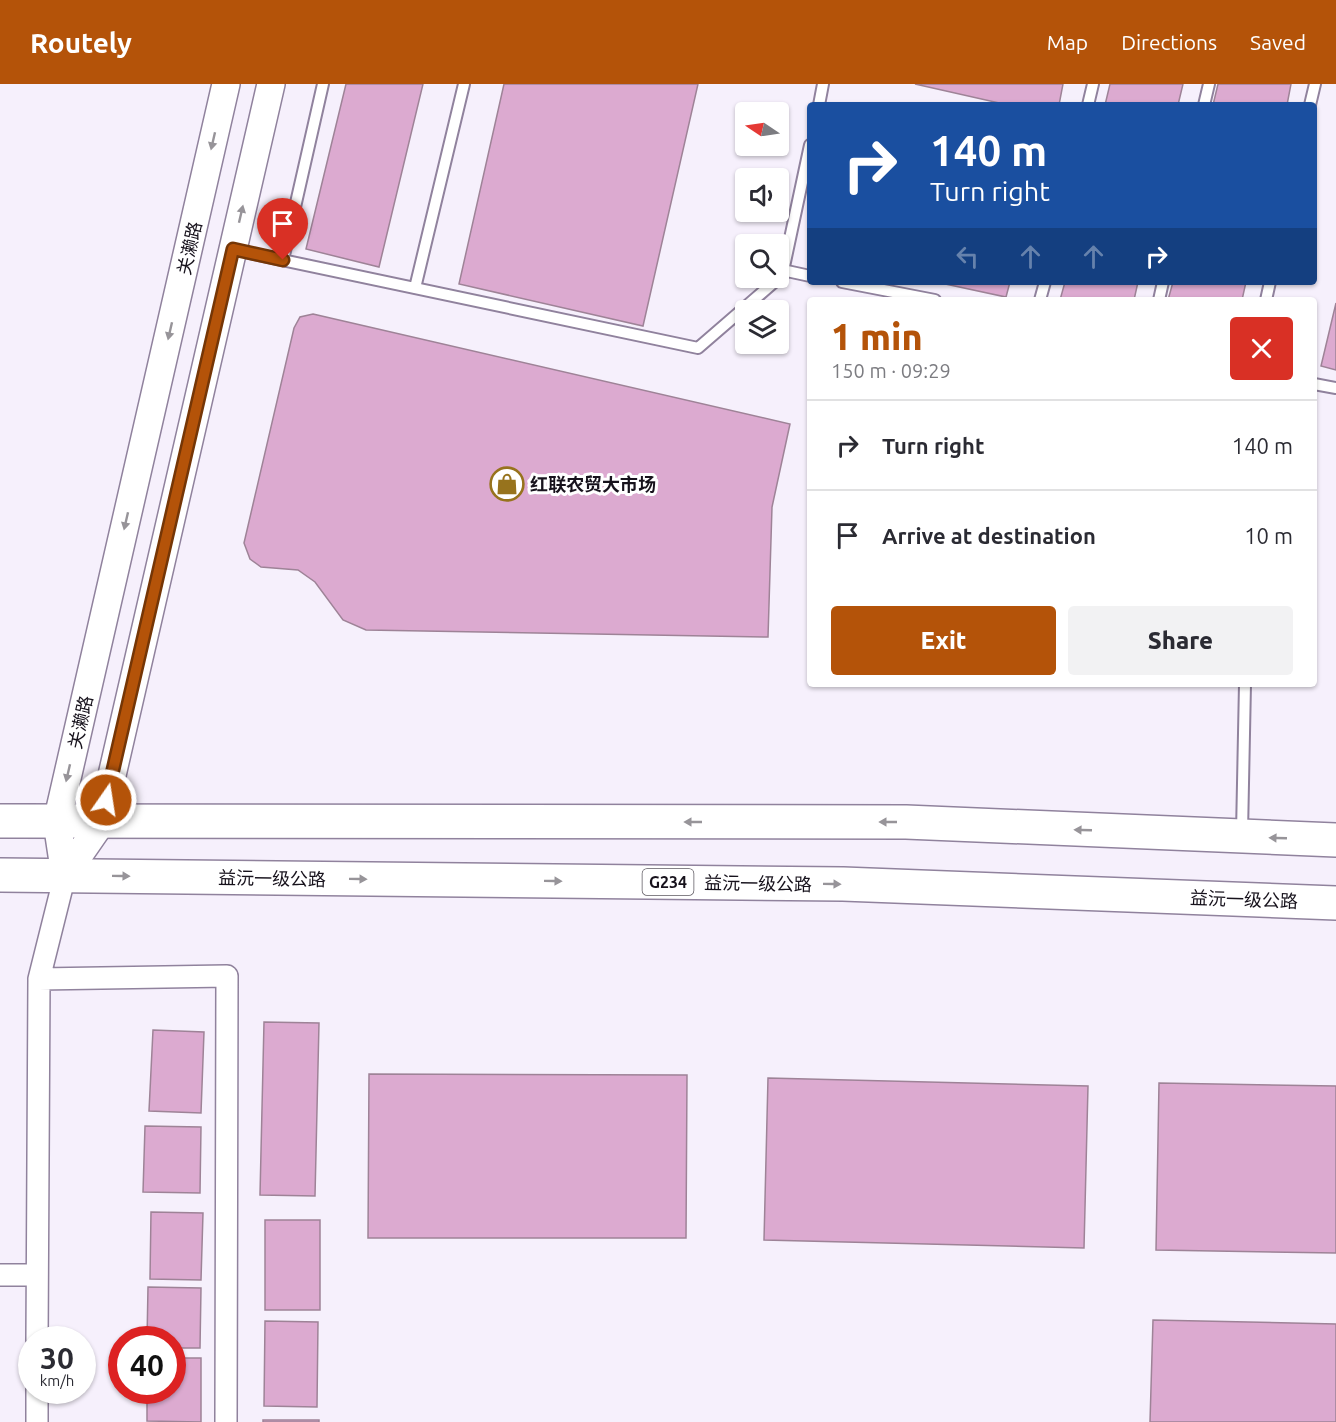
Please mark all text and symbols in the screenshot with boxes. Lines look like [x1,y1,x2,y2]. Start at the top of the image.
text: Routely [30,27,132,58]
text: Map [1047,30,1088,54]
text: Directions [1121,30,1217,54]
text: Saved [1250,30,1306,54]
north arrow [735,102,789,156]
map controls [735,102,789,354]
icon: right [831,126,909,204]
text: 140 m [930,127,1047,174]
one-way arrow [208,132,218,150]
button: sound [735,168,789,222]
text: Turn right [930,176,1050,206]
pin [257,198,308,260]
one-way arrow [237,204,246,223]
icon: arrive [266,207,299,240]
street label: 关濑路 [173,219,205,277]
button: search [735,234,789,288]
icon: left [951,240,984,273]
icon: ahead [1014,240,1047,273]
icon: ahead [1077,240,1110,273]
icon: right [1140,240,1173,273]
button: layers [735,300,789,354]
text: 1 min [831,316,923,357]
button: close [1230,317,1293,380]
one-way arrow [164,322,174,340]
text: 150 m · 09:29 [831,359,951,382]
icon: right [831,429,864,462]
text: Turn right [882,433,984,458]
text: 140 m [1232,433,1293,458]
shop icon: 红联农贸大市场 [489,466,525,502]
place label: 红联农贸大市场 [530,474,656,494]
one-way arrow [121,512,130,531]
icon: arrive [831,519,864,552]
text: Arrive at destination [882,523,1096,548]
text: 10 m [1244,523,1293,548]
button: Exit [831,606,1056,675]
button: Share [1068,606,1293,675]
street label: 关濑路 [64,693,96,751]
one-way arrow [63,763,73,782]
position arrow [74,768,138,832]
one-way arrow [683,817,702,827]
one-way arrow [878,817,897,827]
one-way arrow [1073,825,1092,834]
one-way arrow [1268,833,1287,842]
street label: 益沅一级公路 [218,867,326,889]
road number: G234 [642,869,694,895]
one-way arrow [112,871,131,881]
street label: 益沅一级公路 [704,872,812,894]
one-way arrow [349,874,368,883]
one-way arrow [544,876,563,886]
one-way arrow [823,879,842,889]
street label: 益沅一级公路 [1190,887,1298,911]
speed limit sign: 40 [108,1326,186,1404]
text: 30 [40,1341,74,1375]
text: km/h [40,1372,74,1389]

